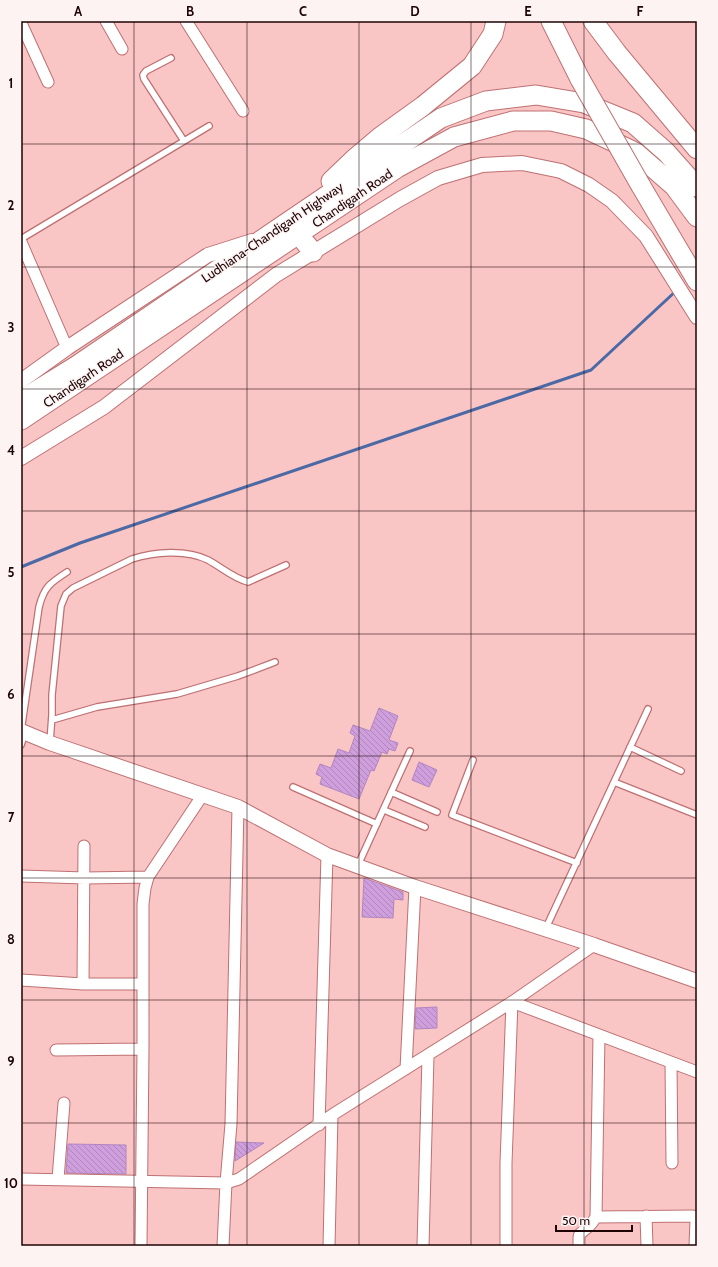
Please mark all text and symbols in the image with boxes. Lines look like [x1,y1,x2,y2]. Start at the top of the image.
text: A [74,3,83,19]
text: B [186,3,194,19]
text: C [299,3,307,19]
text: D [410,3,420,19]
text: E [524,3,532,19]
text: F [637,3,644,19]
text: 1 [9,75,13,91]
street label: Chandigarh Road [309,165,395,231]
street label: Ludhiana-Chandigarh Highway [198,178,346,286]
text: 2 [8,197,15,213]
text: 3 [7,319,15,335]
street label: Chandigarh Road [40,345,126,411]
text: 4 [7,442,15,458]
text: 5 [8,564,15,580]
text: 6 [7,686,15,702]
text: 7 [8,809,15,825]
text: 8 [7,931,15,947]
text: 9 [7,1053,15,1069]
text: 10 [4,1175,18,1191]
scale bar [556,1207,632,1233]
text: 50 m [562,1213,590,1228]

